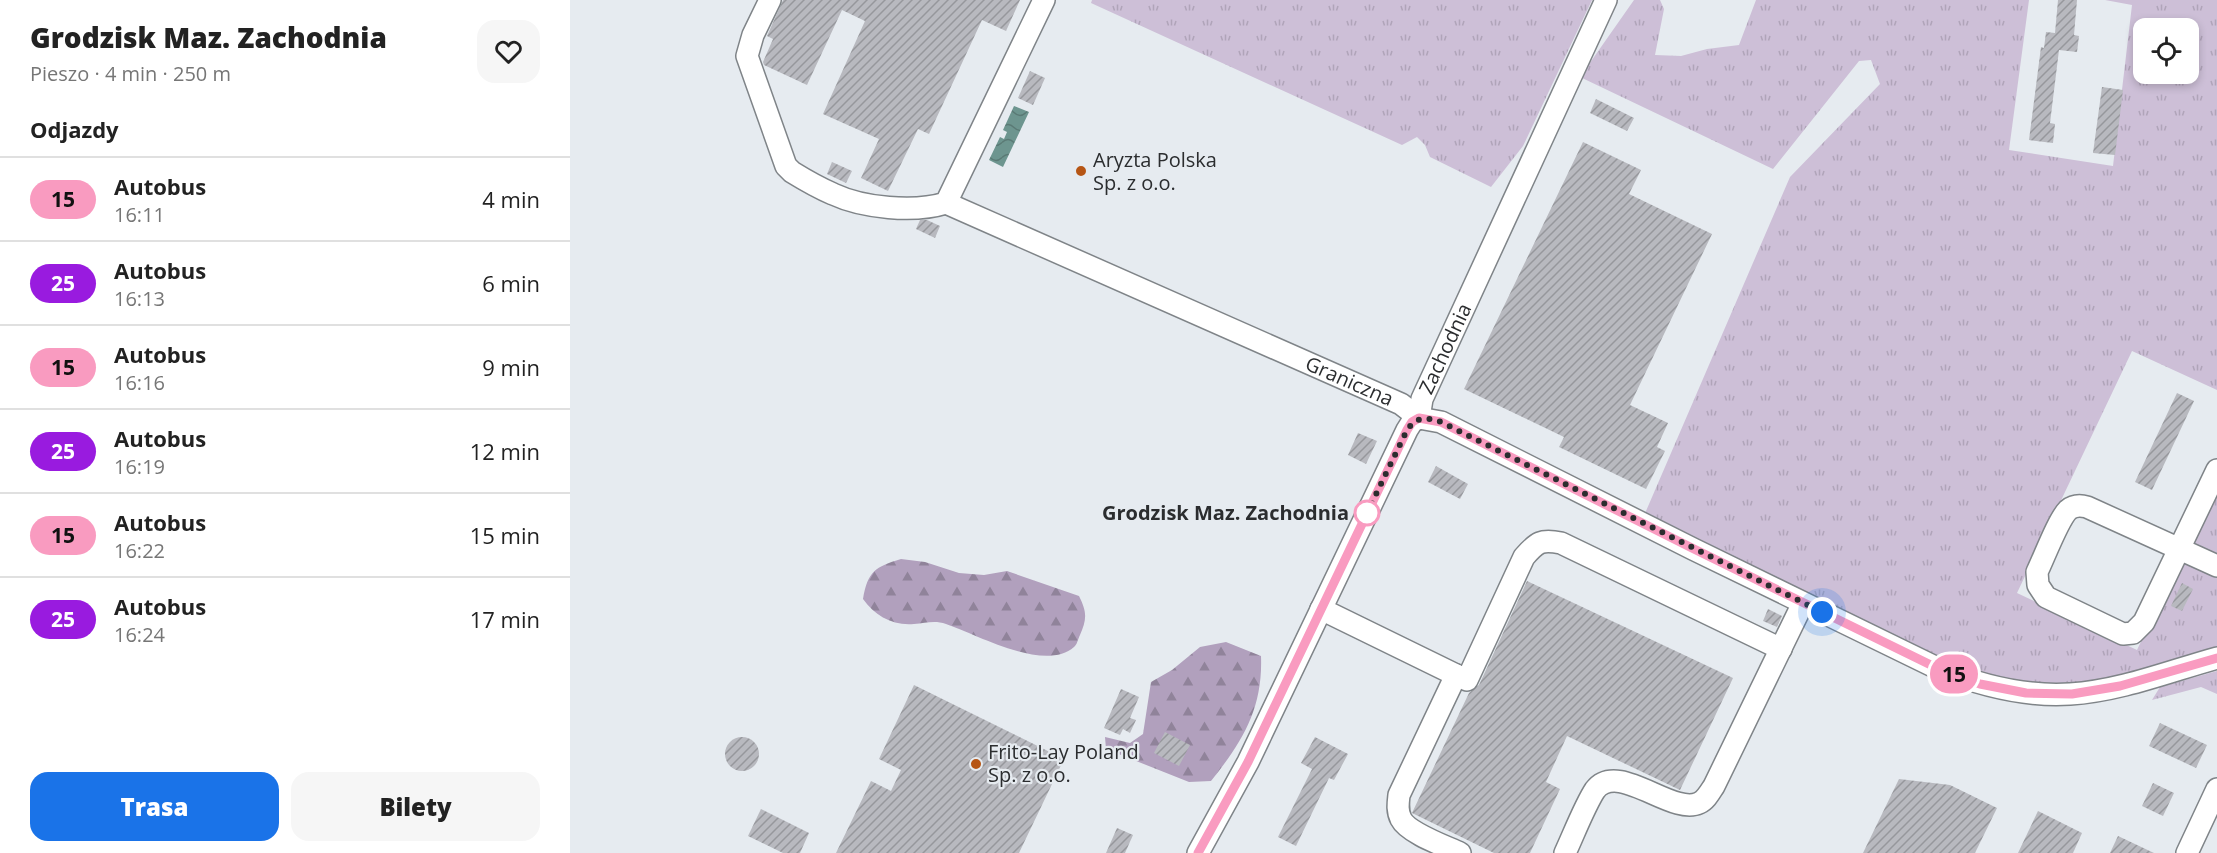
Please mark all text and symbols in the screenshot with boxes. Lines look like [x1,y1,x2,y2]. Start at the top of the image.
text: Grodzisk Maz. Zachodnia [30,18,387,56]
map controls [2133,18,2199,84]
button: locate [2133,18,2199,84]
button: heart [477,20,540,83]
text: Pieszo · 4 min · 250 m [30,60,231,87]
text: Odjazdy [30,114,119,144]
place label: Aryzta Polska Sp. z o.o. [1093,146,1217,196]
marker: Aryzta Polska Sp. z o.o. [1074,164,1088,178]
text: Autobus [114,171,206,201]
text: 4 min [482,184,540,214]
text: 15 [51,185,75,213]
text: 16:11 [114,201,165,228]
text: Autobus [114,255,206,285]
text: 6 min [482,268,540,298]
text: 25 [51,269,75,297]
text: 16:13 [114,285,165,312]
street label: Zachodnia [1412,299,1477,398]
text: Autobus [114,339,206,369]
street label: Graniczna [1301,349,1398,412]
text: 9 min [482,352,540,382]
text: 15 [51,353,75,381]
text: 16:16 [114,369,165,396]
text: Autobus [114,423,206,453]
text: 12 min [470,436,540,466]
text: 25 [51,437,75,465]
text: 16:19 [114,453,165,480]
place label: Grodzisk Maz. Zachodnia [1102,499,1349,526]
marker: Grodzisk Maz. Zachodnia [1354,500,1380,526]
text: Autobus [114,507,206,537]
text: 15 min [470,520,540,550]
text: 15 [51,521,75,549]
text: 16:22 [114,537,165,564]
text: Autobus [114,591,206,621]
your location [1807,597,1837,627]
text: 17 min [470,604,540,634]
text: 25 [51,605,75,633]
text: 16:24 [114,621,165,648]
line badge: 15 [1927,654,1981,694]
text: 15 [1942,660,1966,688]
place label: Frito-Lay Poland Sp. z o.o. [988,738,1139,788]
marker: Frito-Lay Poland Sp. z o.o. [969,757,983,771]
button: Trasa [30,772,279,841]
button: Bilety [291,772,540,841]

